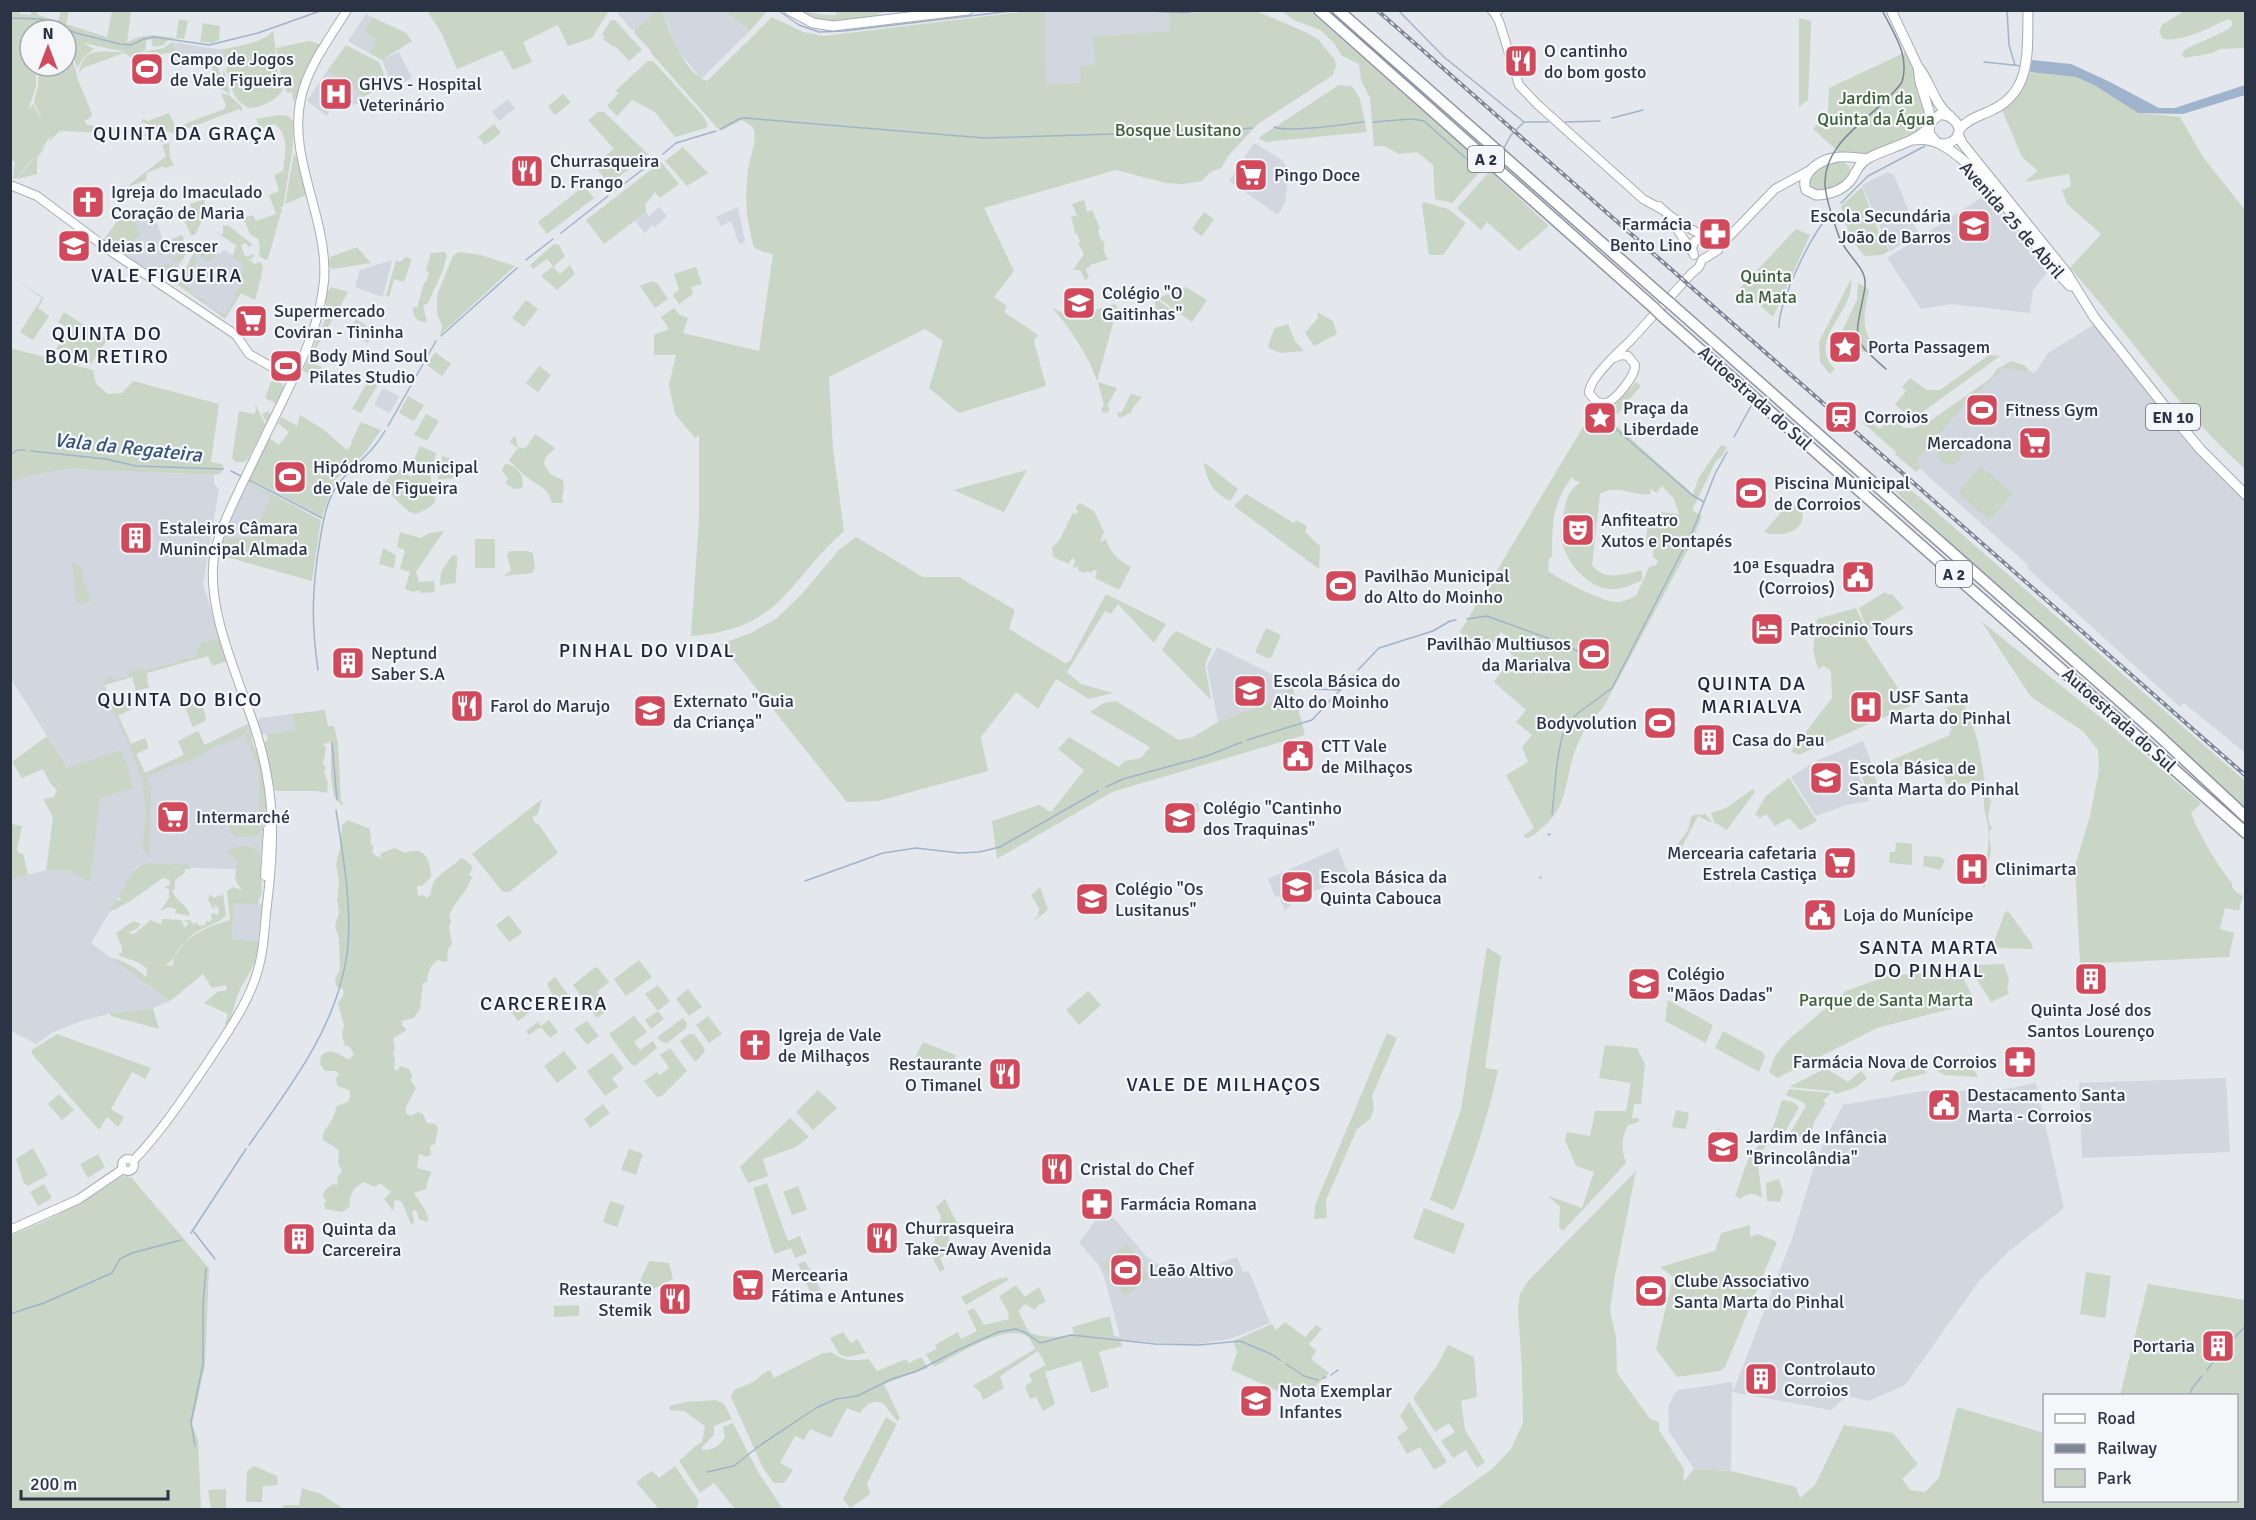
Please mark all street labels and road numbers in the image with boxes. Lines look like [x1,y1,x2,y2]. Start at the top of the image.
road number: A 2 [1468,146,1504,172]
street label: Avenida 25 de Abril [1955,157,2069,283]
street label: Autoestrada do Sul [1694,341,1816,455]
road number: EN 10 [2146,404,2200,430]
road number: A 2 [1936,561,1972,587]
street label: Autoestrada do Sul [2058,663,2180,777]

